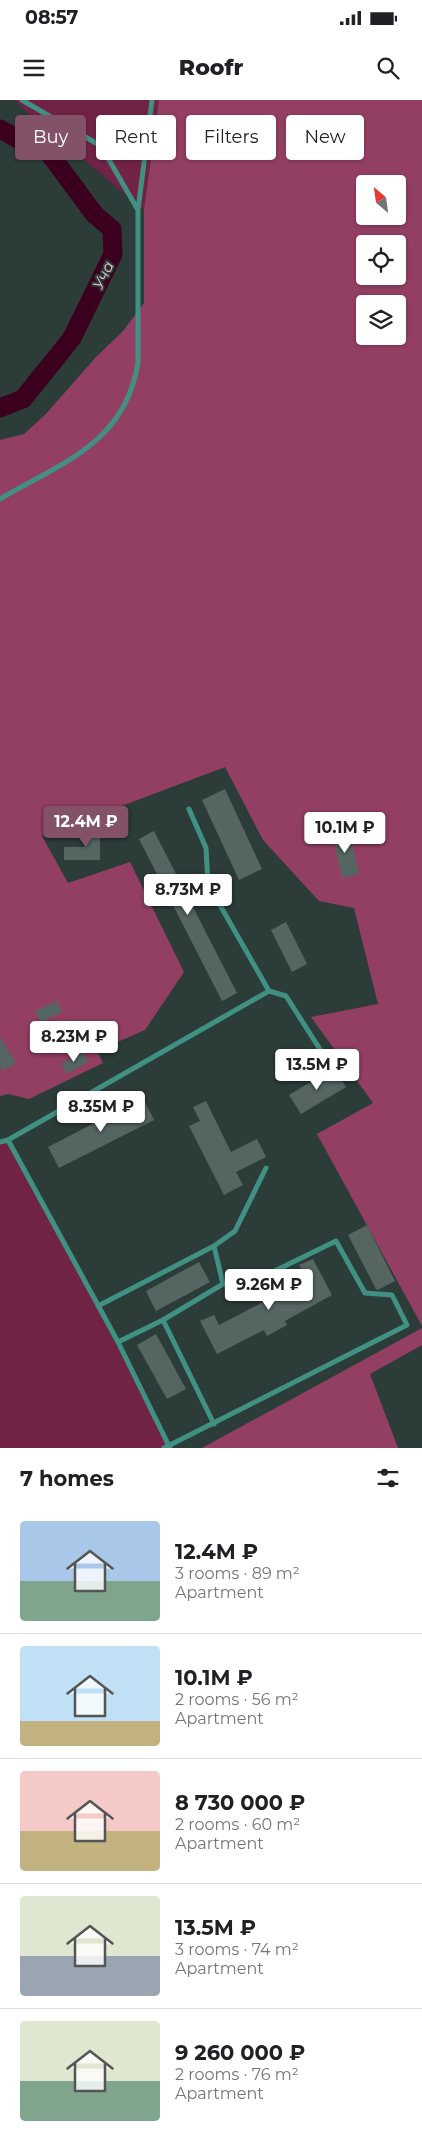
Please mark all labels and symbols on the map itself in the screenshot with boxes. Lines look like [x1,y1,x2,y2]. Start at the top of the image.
north arrow [356,175,406,225]
water label: Уча [88,258,118,292]
pin: 12.4M ₽ [40,806,132,848]
pin: 10.1M ₽ [299,812,391,854]
pin: 8.73M ₽ [142,874,234,916]
pin: 8.23M ₽ [28,1020,120,1063]
pin: 13.5M ₽ [271,1048,363,1091]
pin: 8.35M ₽ [55,1090,147,1133]
pin: 9.26M ₽ [223,1268,315,1311]

